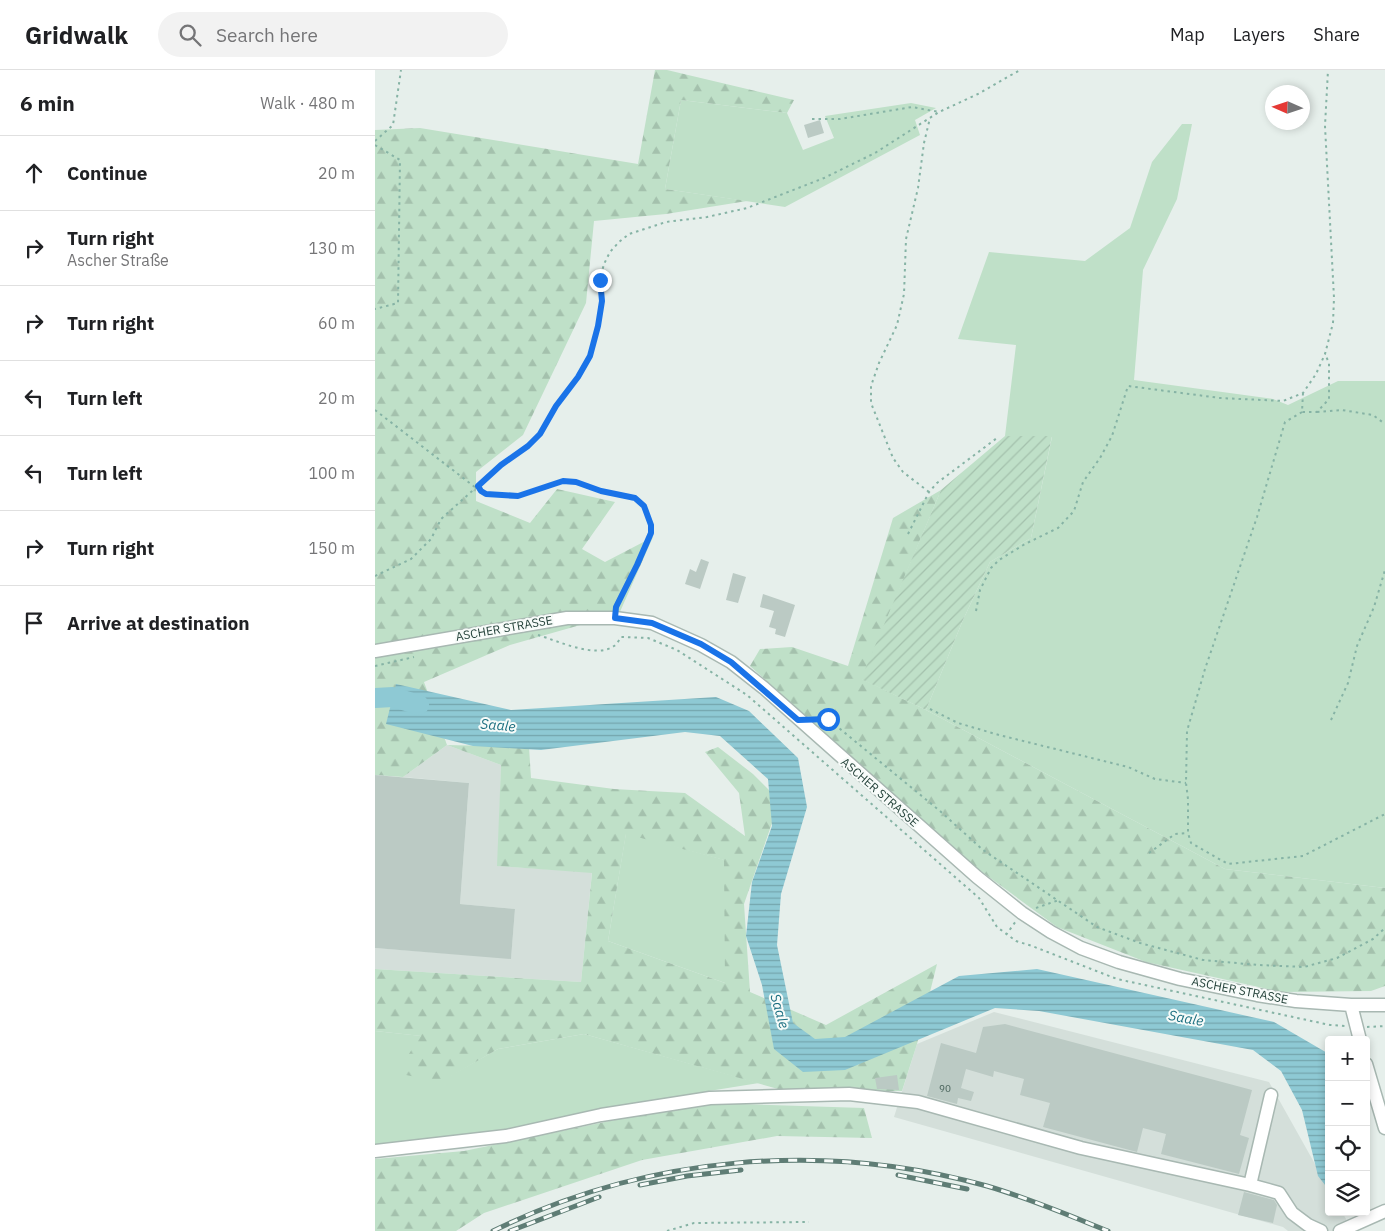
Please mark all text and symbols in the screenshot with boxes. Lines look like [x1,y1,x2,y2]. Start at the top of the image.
search box [158,12,508,57]
text: Gridwalk [25,19,128,51]
icon: search [176,21,204,49]
text: Search here [216,23,318,47]
text: Map [1170,23,1205,46]
text: Layers [1233,23,1285,46]
text: Share [1313,23,1360,46]
north arrow [1265,85,1310,130]
text: 6 min [20,89,75,117]
text: Walk · 480 m [260,93,355,113]
icon: ahead [20,159,48,187]
text: Continue [67,161,147,185]
text: 20 m [318,163,355,183]
text: Turn right [67,226,154,250]
icon: right [20,234,48,262]
text: 130 m [308,238,355,258]
text: Ascher Straße [67,250,169,270]
route end [589,269,612,292]
icon: right [20,309,48,337]
text: Turn right [67,311,154,335]
text: 60 m [318,313,355,333]
icon: left [20,384,48,412]
text: Turn left [67,386,143,410]
text: 20 m [318,388,355,408]
icon: left [20,459,48,487]
text: Turn left [67,461,143,485]
text: 100 m [308,463,355,483]
icon: right [20,534,48,562]
text: Turn right [67,536,154,560]
text: 150 m [308,538,355,558]
icon: arrive [20,609,48,637]
text: Arrive at destination [67,611,250,635]
street label: ASCHER STRASSE [454,612,554,644]
route start [817,708,840,731]
water label: Saale [480,714,516,736]
street label: ASCHER STRASSE [838,754,922,830]
street label: ASCHER STRASSE [1190,973,1290,1007]
water label: Saale [766,992,794,1030]
water label: Saale [1167,1006,1205,1030]
map controls [1325,1036,1370,1216]
button: + [1325,1036,1370,1081]
button: − [1325,1081,1370,1126]
house number: 90 [939,1082,951,1095]
button: locate [1325,1126,1370,1171]
button: layers [1325,1171,1370,1216]

